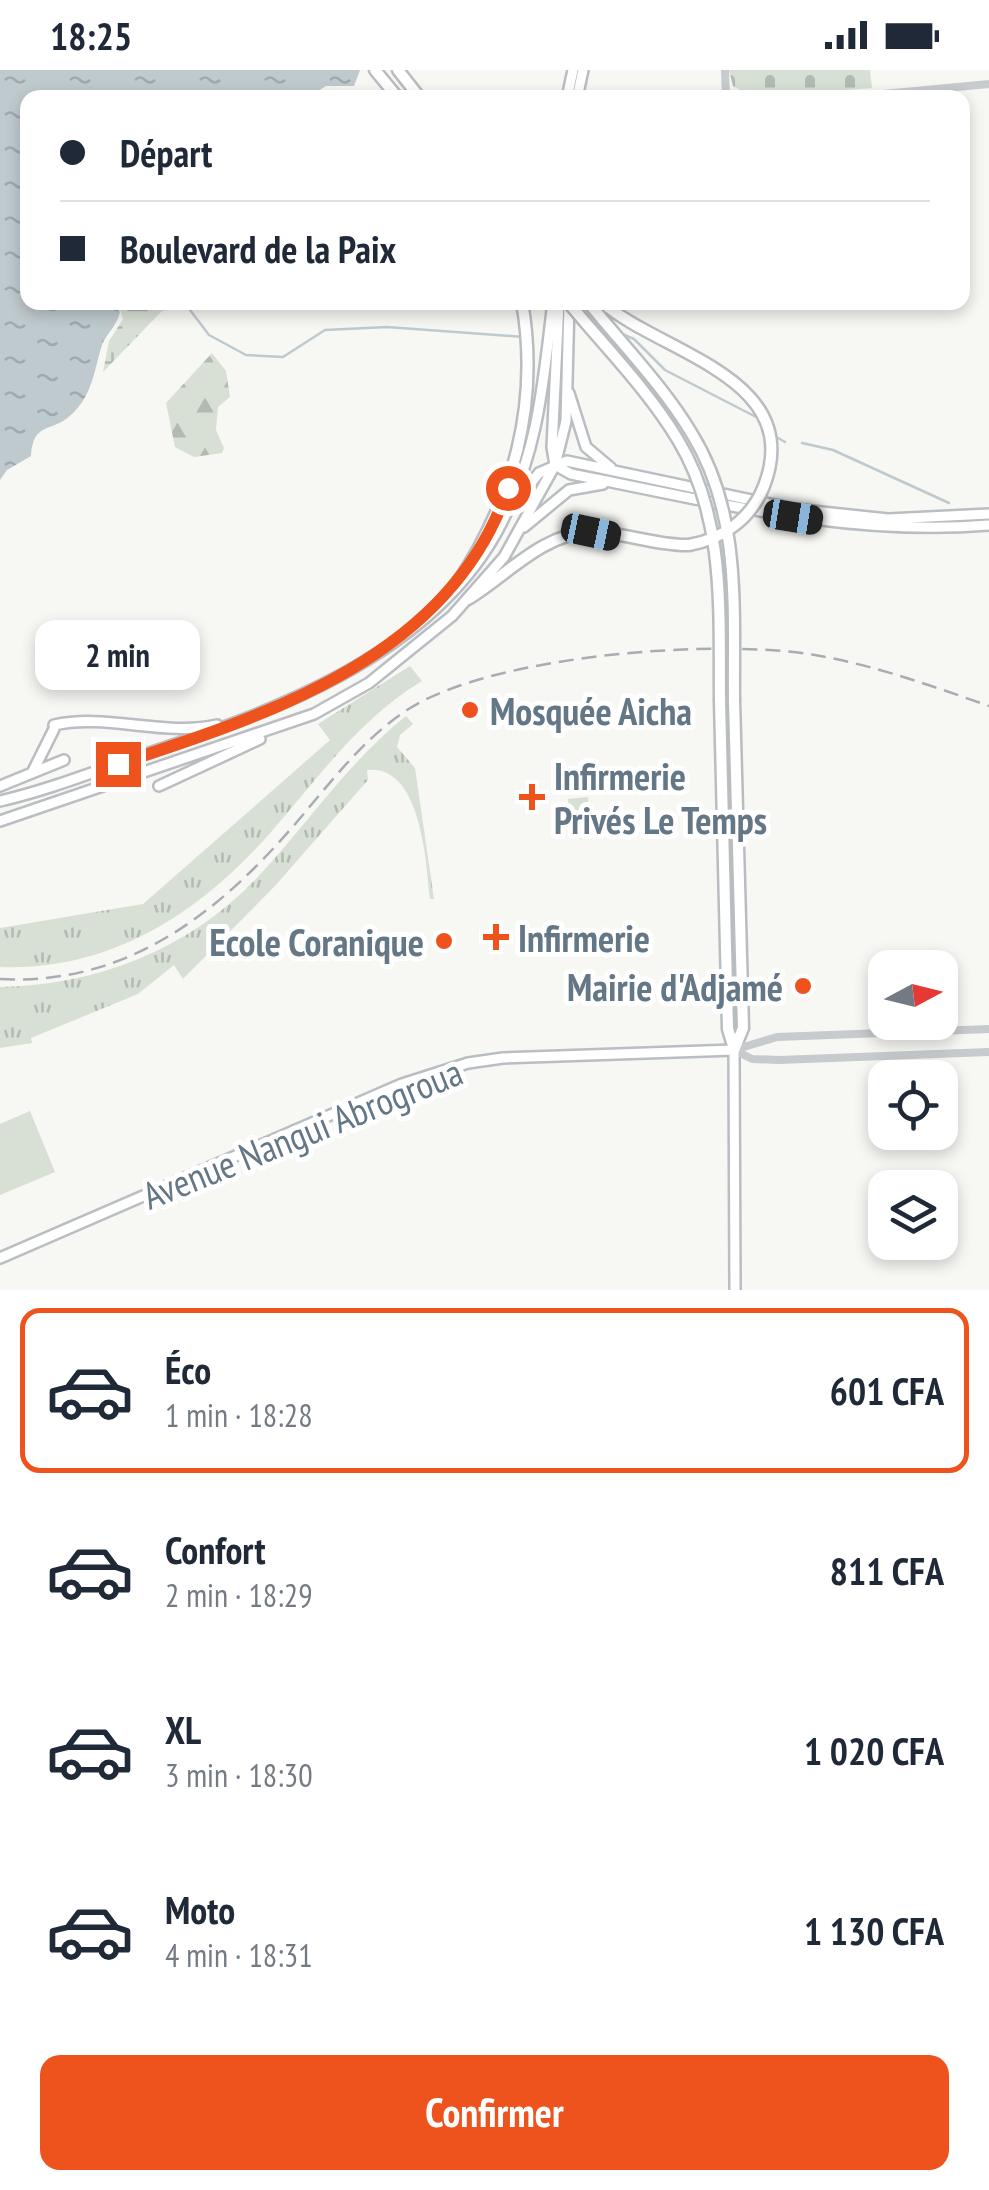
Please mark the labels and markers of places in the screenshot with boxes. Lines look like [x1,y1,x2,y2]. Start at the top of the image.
place label: Mosquée Aicha [490,686,692,735]
marker: Mosquée Aicha [459,699,481,721]
place label: Infirmerie Privés Le Temps [554,751,767,844]
marker: Infirmerie Privés Le Temps [519,784,545,810]
place label: Infirmerie [518,913,650,962]
place label: Ecole Coranique [209,917,424,966]
marker: Infirmerie [483,924,509,950]
marker: Ecole Coranique [433,930,455,952]
place label: Mairie d'Adjamé [567,962,783,1011]
marker: Mairie d'Adjamé [792,975,814,997]

